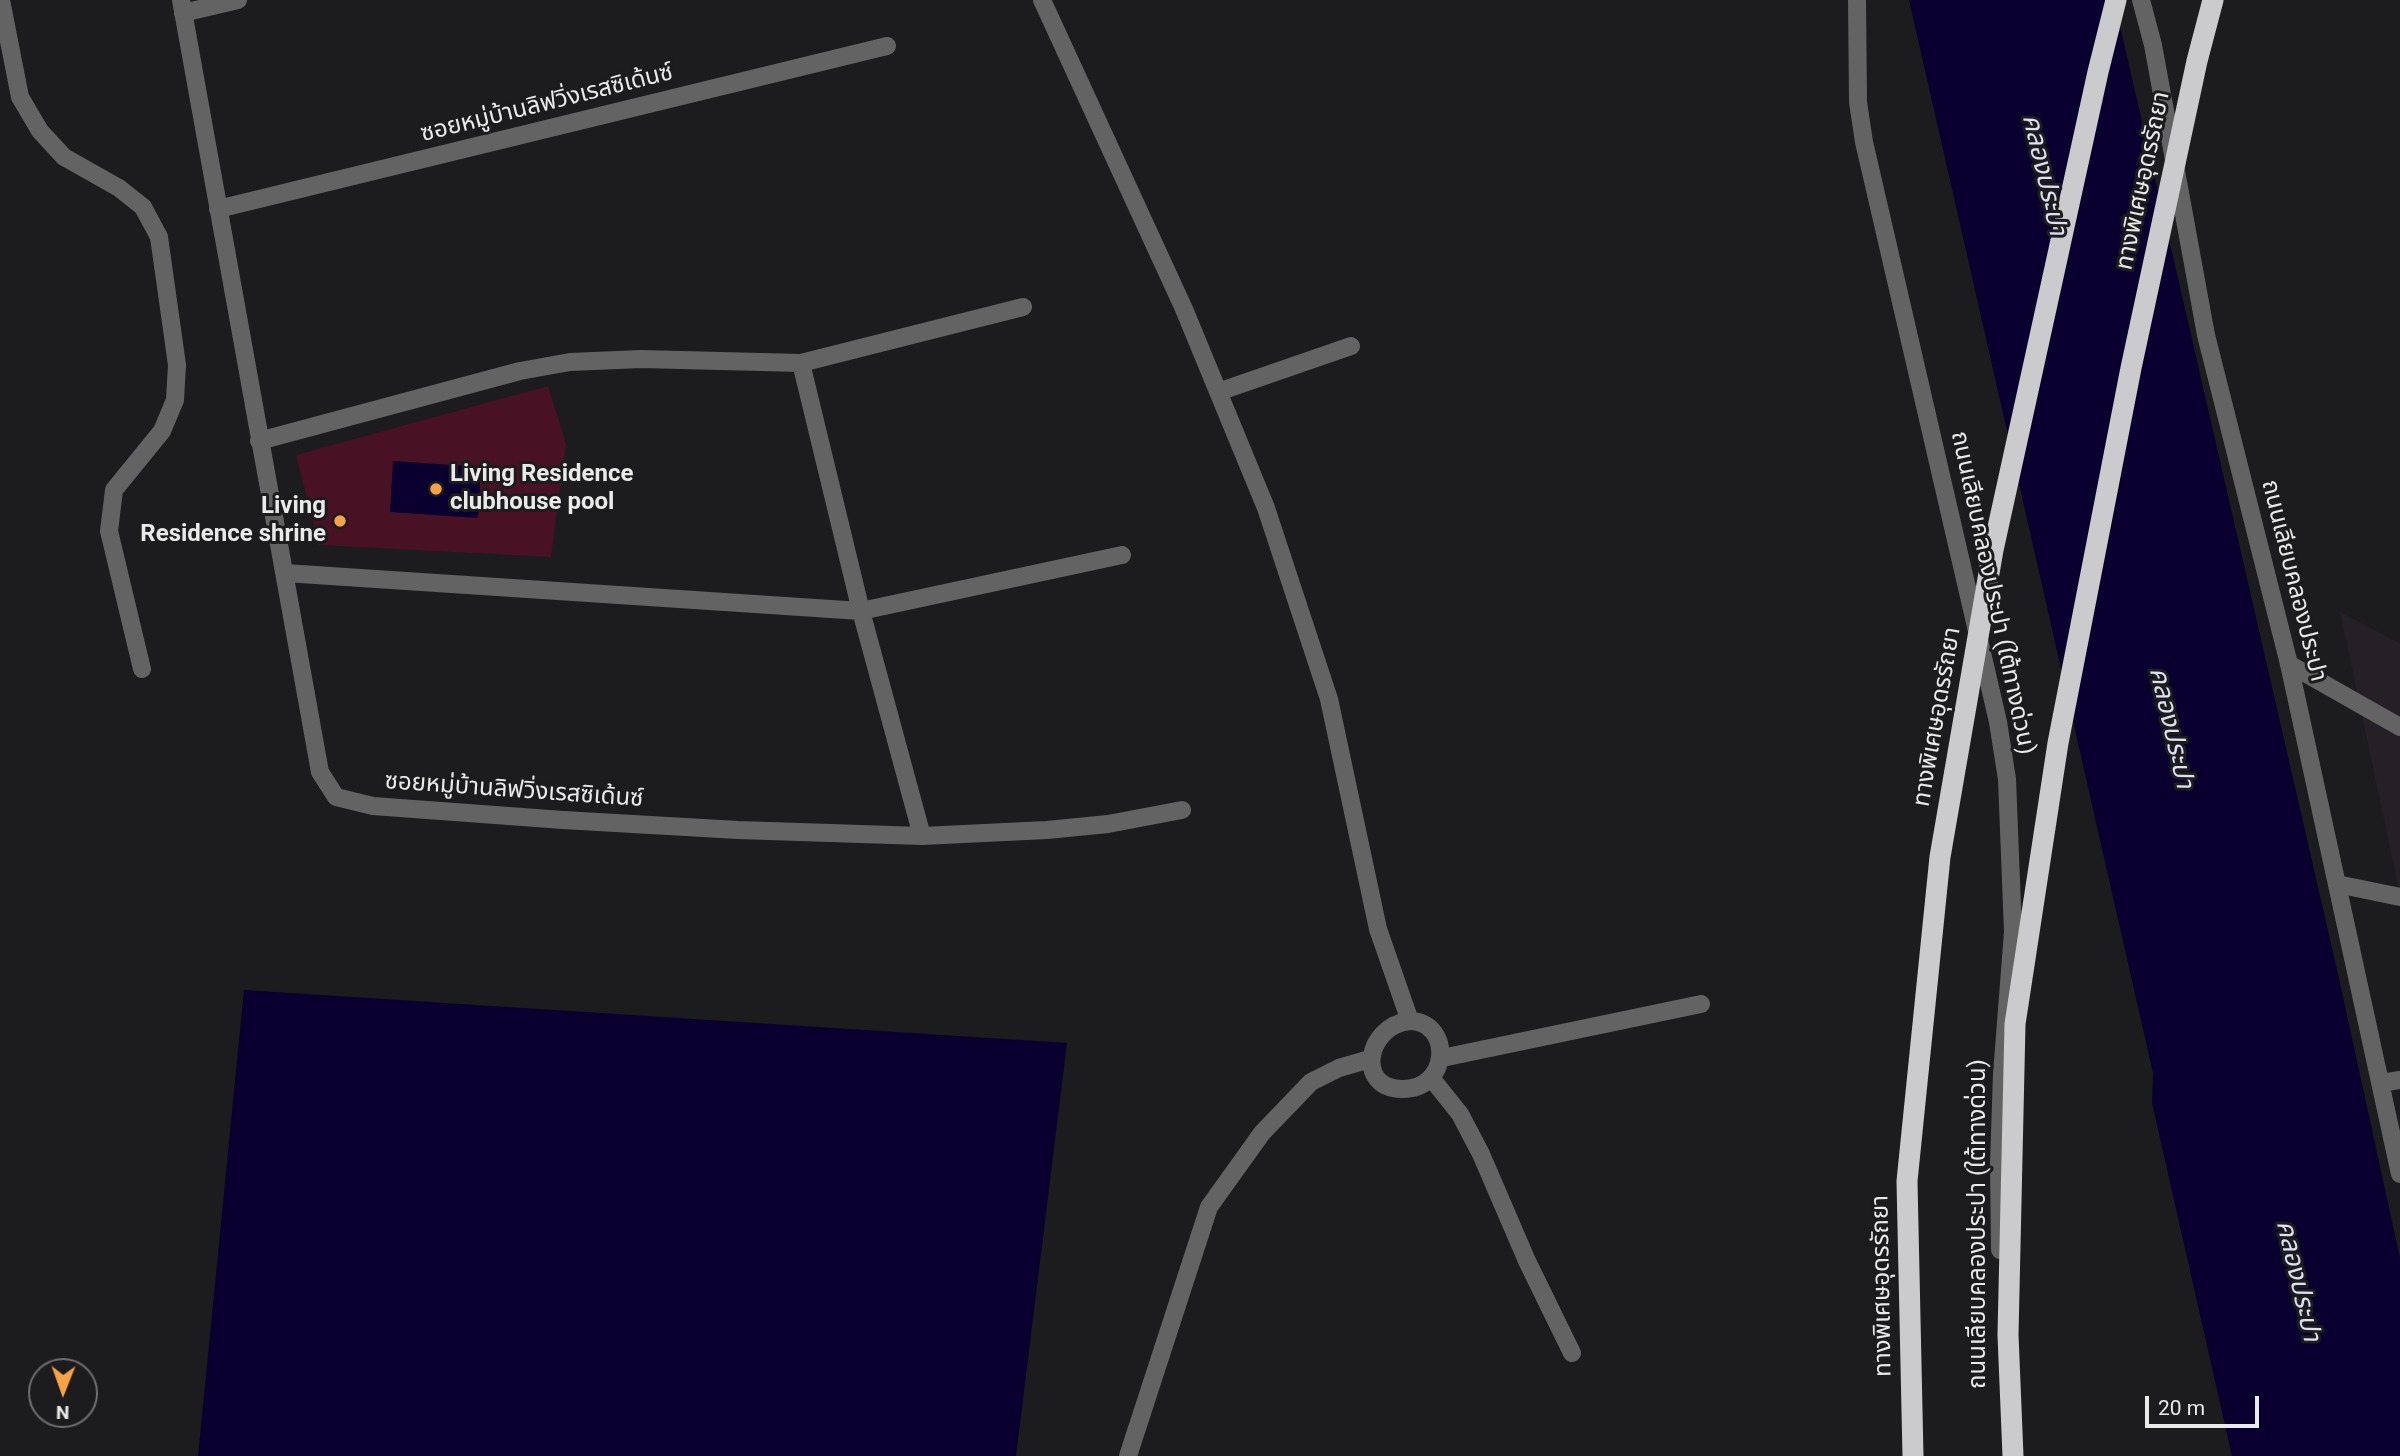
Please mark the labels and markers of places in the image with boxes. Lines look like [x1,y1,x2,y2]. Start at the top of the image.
place label: Living Residence clubhouse pool [450,461,633,517]
marker: Living Residence clubhouse pool [428,481,444,497]
place label: Living Residence shrine [140,493,326,549]
marker: Living Residence shrine [332,513,348,529]

